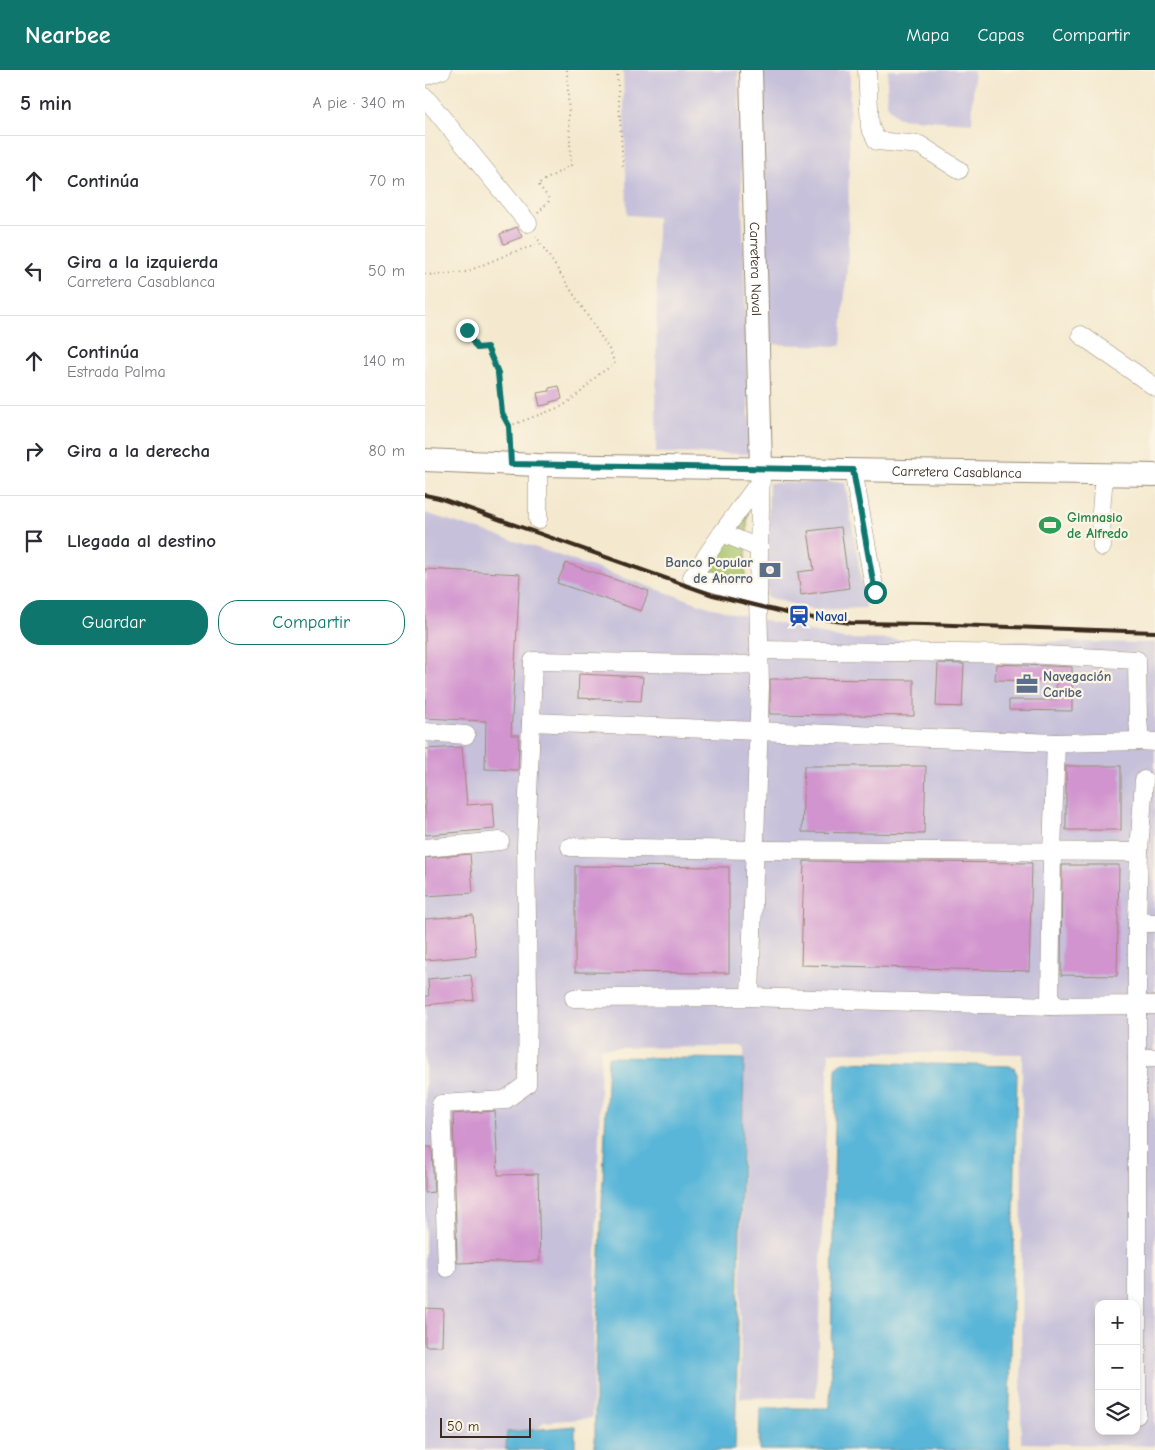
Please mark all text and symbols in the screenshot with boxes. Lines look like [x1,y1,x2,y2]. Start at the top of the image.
text: Nearbee [25,21,110,49]
text: Mapa [906,25,949,46]
text: Capas [977,25,1024,46]
text: Compartir [1052,25,1130,46]
text: 5 min [20,91,72,115]
text: A pie · 340 m [313,94,405,112]
icon: ahead [20,167,48,195]
text: Continúa [67,170,139,192]
text: 70 m [369,172,405,190]
street label: Carretera Naval [746,222,766,316]
text: Gira a la izquierda [67,251,218,273]
icon: left [20,257,48,285]
text: 50 m [368,262,405,280]
text: Carretera Casablanca [67,273,215,291]
route end [456,319,479,342]
text: Continúa [67,341,139,363]
icon: ahead [20,347,48,375]
text: 140 m [363,352,405,370]
text: Estrada Palma [67,363,166,381]
icon: right [20,437,48,465]
text: Gira a la derecha [67,440,210,462]
text: 80 m [368,442,405,460]
street label: Carretera Casablanca [892,462,1022,481]
place label: Gimnasio de Alfredo [1067,509,1128,542]
sports icon: Gimnasio de Alfredo [1037,512,1063,538]
icon: arrive [20,527,48,555]
text: Llegada al destino [67,530,216,552]
place label: Banco Popular de Ahorro [665,554,753,587]
bank icon: Banco Popular de Ahorro [757,557,783,583]
route start [864,581,887,604]
button: Guardar [20,600,208,645]
button: Compartir [218,600,405,645]
station icon: Naval [786,603,812,629]
place label: Naval [815,608,847,625]
place label: Navegación Caribe [1043,668,1111,701]
office icon: Navegación Caribe [1014,671,1040,697]
map controls [1095,1300,1140,1435]
button: + [1095,1300,1140,1345]
button: − [1095,1345,1140,1390]
button: layers [1095,1390,1140,1435]
scale bar [440,1415,531,1438]
text: 50 m [447,1418,479,1435]

